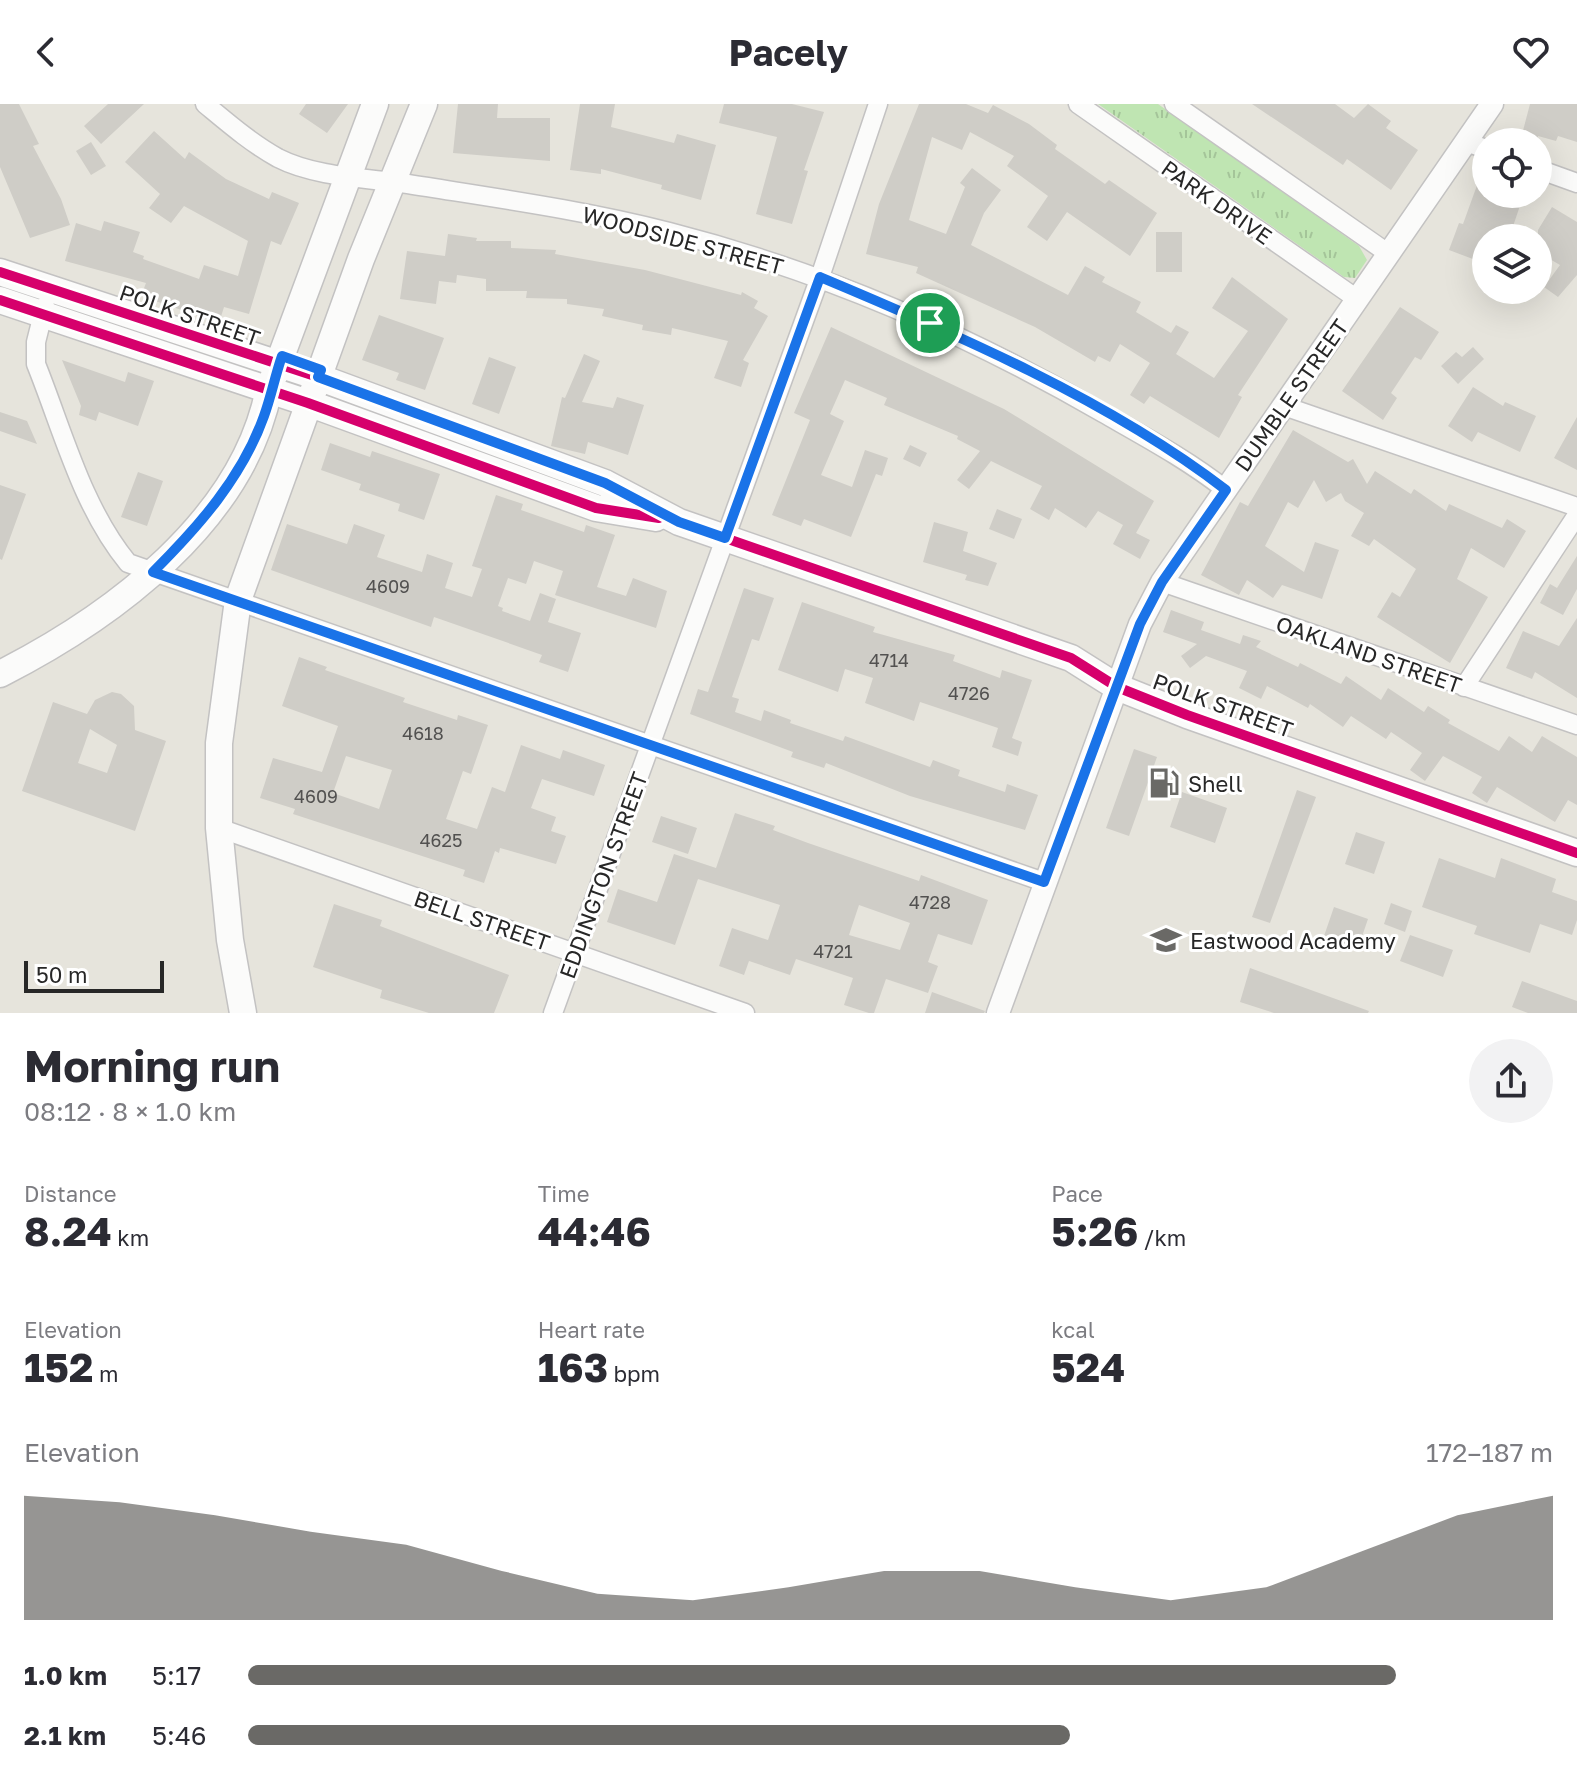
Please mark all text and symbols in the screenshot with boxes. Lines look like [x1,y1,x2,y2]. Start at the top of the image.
icon: back [24,30,68,74]
icon: heart [1509,30,1553,74]
text: Pacely [729,31,848,74]
map controls [1472,128,1552,304]
button: locate [1472,128,1552,208]
street label: PARK DRIVE [1157,154,1277,250]
street label: WOODSIDE STREET [579,200,787,280]
button: layers [1472,224,1552,304]
street label: POLK STREET [116,278,264,352]
pin [896,289,964,357]
icon: arrive [908,301,952,345]
street label: DUMBLE STREET [1228,313,1354,476]
house number: 4609 [366,575,410,597]
street label: OAKLAND STREET [1273,610,1466,699]
house number: 4714 [869,649,909,671]
street label: POLK STREET [1149,667,1297,743]
house number: 4726 [948,682,990,704]
house number: 4618 [402,722,444,744]
fuel station icon: Shell [1147,766,1181,800]
street label: EDDINGTON STREET [553,768,653,982]
place label: Shell [1188,770,1242,797]
house number: 4609 [294,785,338,807]
house number: 4625 [420,829,462,851]
street label: BELL STREET [411,884,554,956]
house number: 4728 [909,891,951,913]
school or university icon: Eastwood Academy [1149,923,1183,957]
place label: Eastwood Academy [1190,927,1396,954]
house number: 4721 [813,940,853,962]
scale bar [24,957,164,993]
text: 50 m [36,961,87,988]
text: Morning run [24,1039,280,1092]
button: share [1469,1039,1553,1123]
text: 08:12 · 8 × 1.0 km [24,1096,236,1127]
text: Distance [24,1180,116,1207]
text: Time [538,1180,589,1207]
text: Pace [1051,1180,1103,1207]
text: 8.24 [24,1207,112,1255]
text: 44:46 [538,1207,651,1255]
text: 5:26 [1051,1207,1138,1255]
text: km [112,1224,149,1251]
text: /km [1138,1224,1186,1251]
text: Elevation [24,1316,122,1343]
text: Heart rate [538,1316,645,1343]
text: kcal [1051,1316,1095,1343]
text: 152 [24,1343,93,1391]
text: 163 [538,1343,608,1391]
text: 524 [1051,1343,1125,1391]
text: m [93,1360,118,1387]
text: bpm [608,1360,660,1387]
text: Elevation [24,1437,140,1468]
text: 172–187 m [1426,1437,1553,1468]
text: 1.0 km [24,1660,107,1691]
text: 5:17 [152,1660,201,1691]
text: 2.1 km [24,1720,106,1751]
text: 5:46 [152,1720,206,1751]

